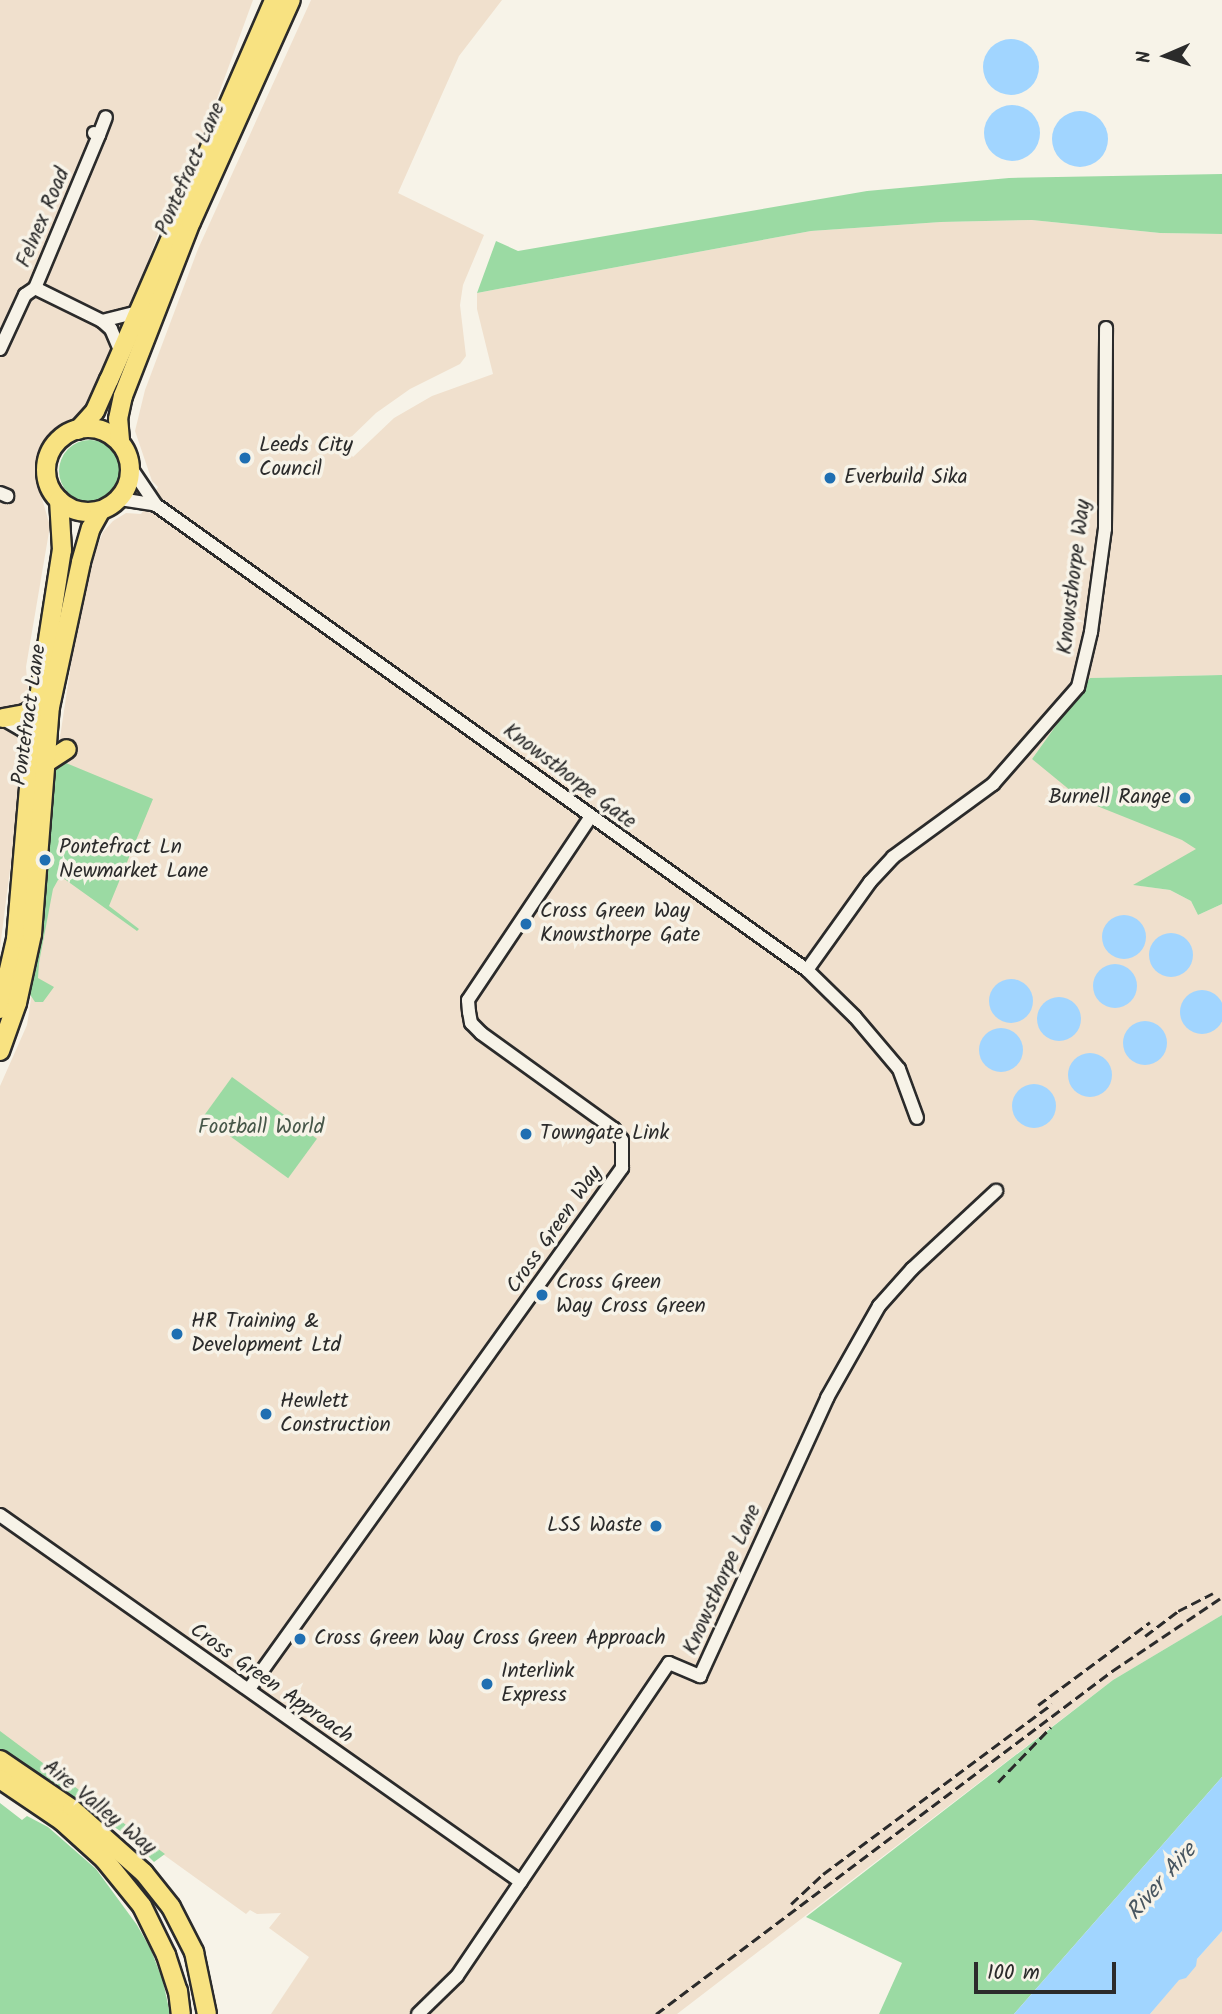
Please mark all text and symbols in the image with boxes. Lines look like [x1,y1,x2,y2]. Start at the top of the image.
north arrow [1131,21,1201,91]
text: N [1130,50,1160,64]
street label: Pontefract Lane [151,99,231,239]
street label: Felnex Road [12,164,76,272]
place label: Leeds City Council [259,433,353,483]
marker: Leeds City Council [237,450,253,466]
place label: Everbuild Sika [844,465,968,491]
marker: Everbuild Sika [822,470,838,486]
street label: Knowsthorpe Way [1053,498,1097,656]
street label: Pontefract Lane [8,643,52,787]
street label: Knowsthorpe Gate [497,719,641,835]
place label: Burnell Range [1048,785,1171,811]
marker: Burnell Range [1177,790,1193,806]
place label: Pontefract Ln Newmarket Lane [59,835,208,885]
marker: Pontefract Ln Newmarket Lane [37,852,53,868]
place label: Cross Green Way Knowsthorpe Gate [540,899,700,949]
marker: Cross Green Way Knowsthorpe Gate [518,916,534,932]
park label: Football World [198,1115,324,1141]
place label: Towngate Link [540,1121,669,1147]
marker: Towngate Link [518,1126,534,1142]
street label: Cross Green Way [502,1161,608,1299]
place label: Cross Green Way Cross Green [556,1270,706,1320]
marker: Cross Green Way Cross Green [534,1287,550,1303]
place label: HR Training & Development Ltd [191,1309,341,1359]
marker: HR Training & Development Ltd [169,1326,185,1342]
place label: Hewlett Construction [280,1389,391,1439]
marker: Hewlett Construction [258,1406,274,1422]
street label: Knowsthorpe Lane [679,1501,767,1659]
place label: LSS Waste [547,1513,642,1539]
marker: LSS Waste [648,1518,664,1534]
street label: Cross Green Approach [185,1618,357,1750]
place label: Cross Green Way Cross Green Approach [314,1626,666,1652]
marker: Cross Green Way Cross Green Approach [292,1631,308,1647]
place label: Interlink Express [501,1659,574,1709]
marker: Interlink Express [479,1676,495,1692]
street label: Aire Valley Way [38,1755,160,1861]
water label: River Aire [1121,1838,1203,1926]
scale bar [977,1948,1119,1992]
text: 100 m [987,1957,1040,1990]

